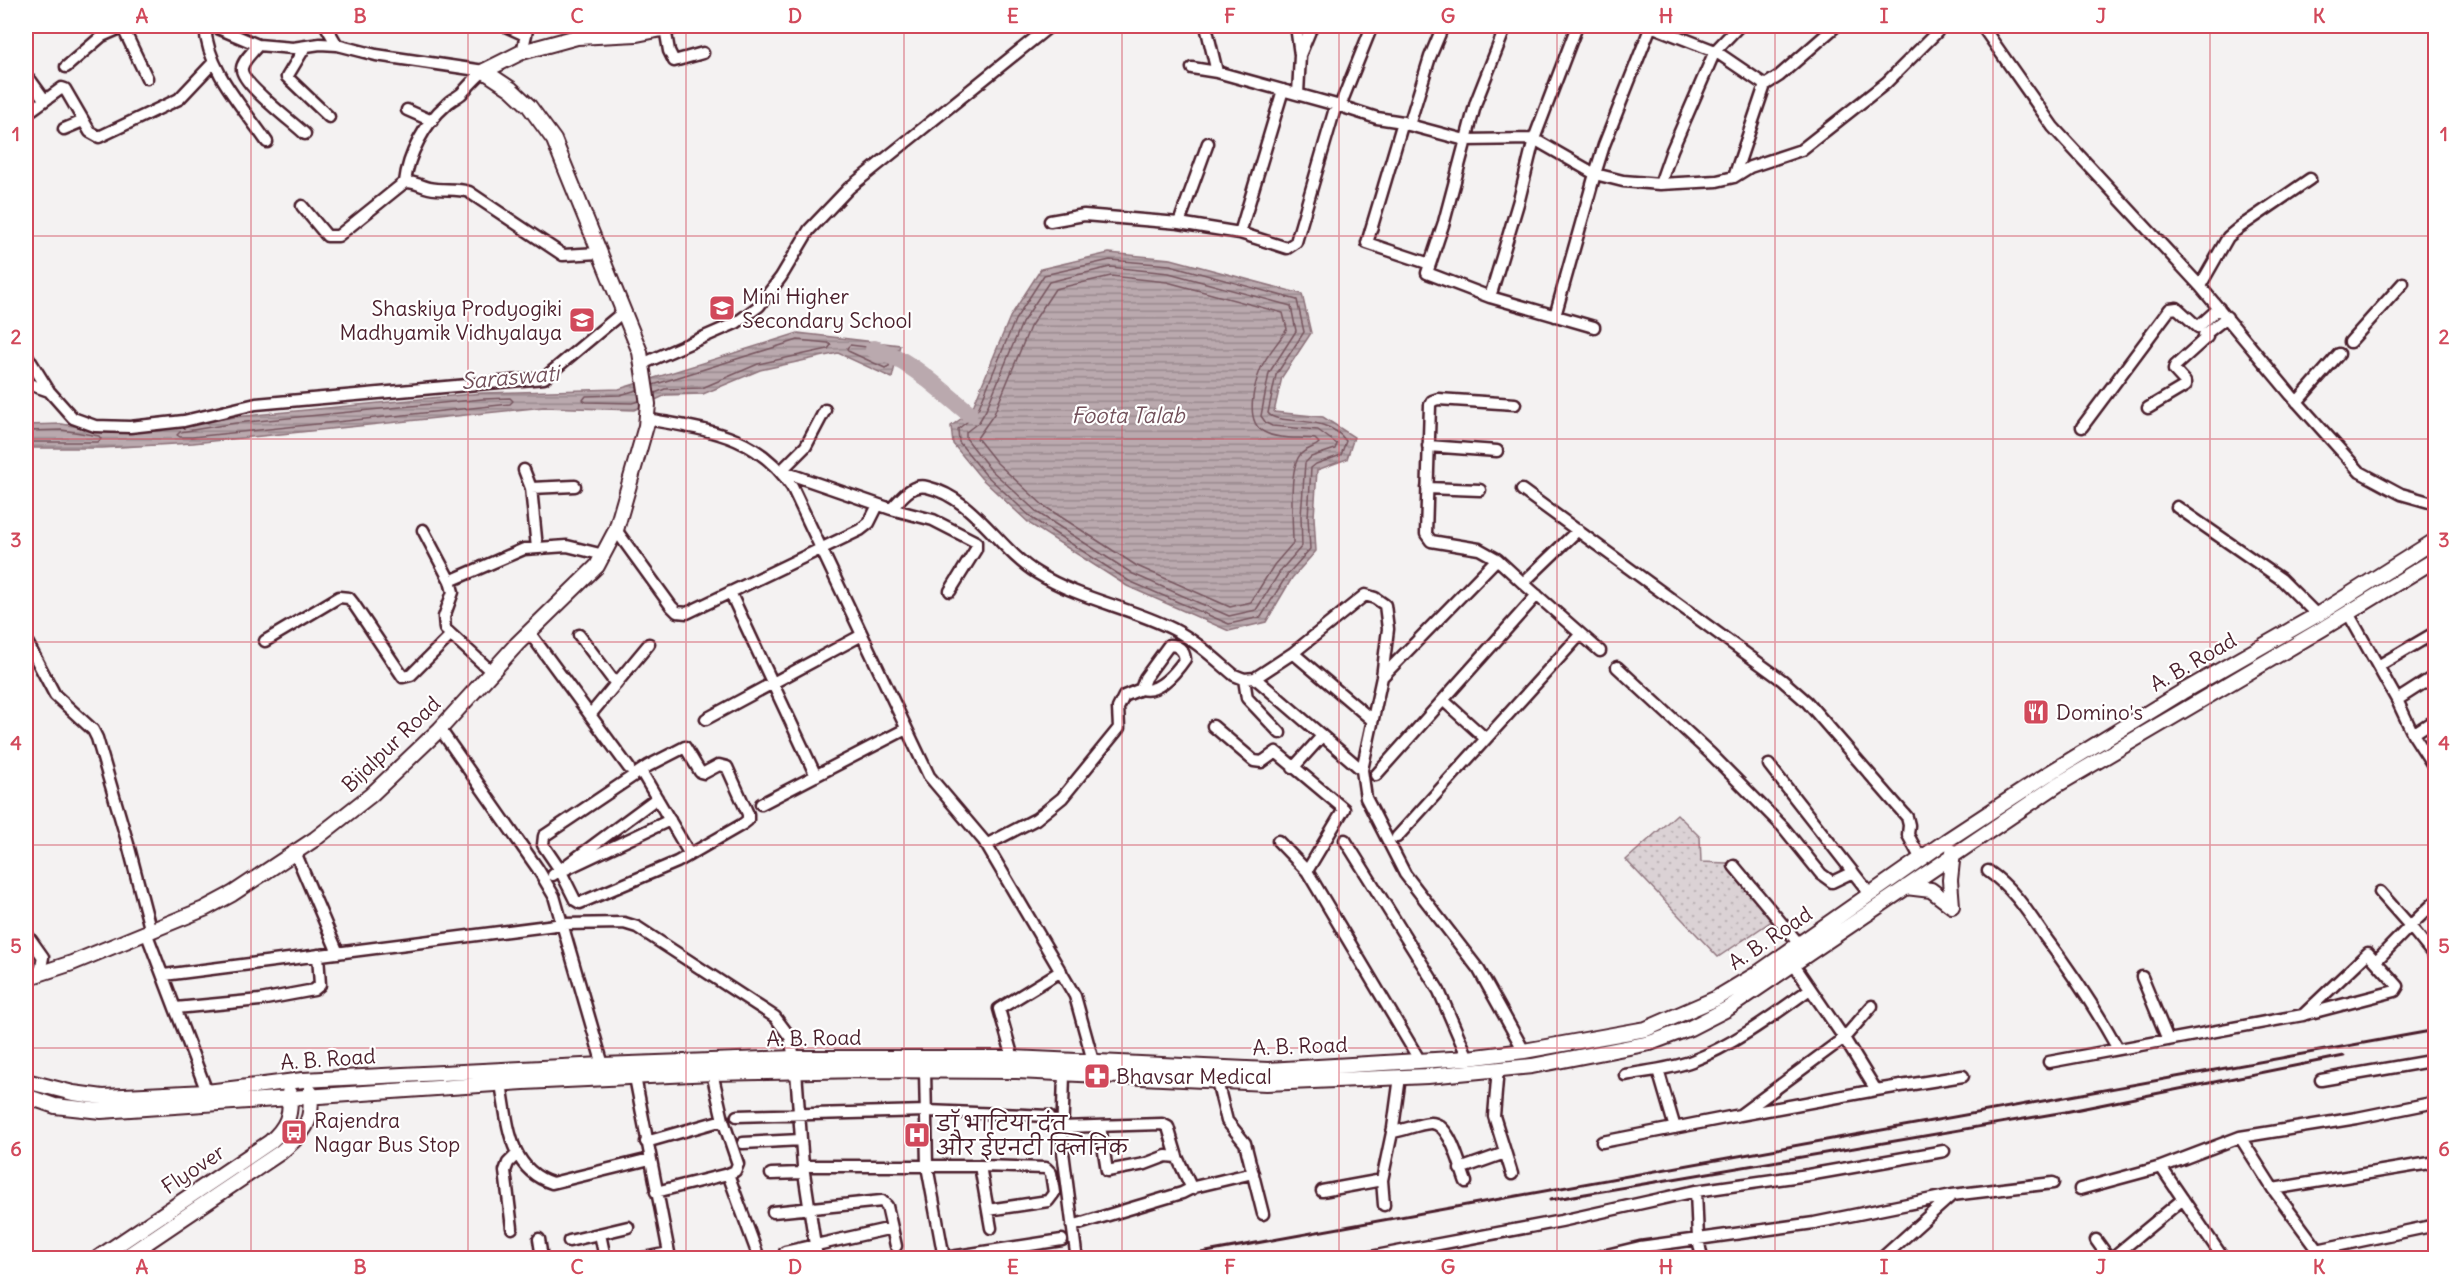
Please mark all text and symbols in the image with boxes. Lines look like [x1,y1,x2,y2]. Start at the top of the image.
text: A [136,3,149,28]
text: B [353,3,367,28]
text: C [570,3,584,28]
text: D [788,3,802,28]
text: E [1007,3,1019,28]
text: F [1224,3,1236,28]
text: G [1441,3,1455,28]
text: H [1659,3,1673,28]
text: I [1880,3,1889,28]
text: J [2096,3,2107,28]
text: K [2313,3,2326,28]
text: 1 [12,121,20,146]
text: 1 [2440,121,2448,146]
place label: Mini Higher Secondary School [742,283,912,334]
school or university icon: Mini Higher Secondary School [707,293,737,323]
place label: Shaskiya Prodyogiki Madhyamik Vidhyalaya [339,295,562,346]
school or university icon: Shaskiya Prodyogiki Madhyamik Vidhyalaya [567,305,597,335]
text: 2 [11,324,22,349]
text: 2 [2439,324,2450,349]
water label: Saraswati [460,359,563,395]
water label: Foota Talab [1071,401,1187,429]
text: 3 [10,527,22,552]
text: 3 [2438,527,2450,552]
street label: A. B. Road [2145,627,2241,697]
street label: Bijalpur Road [336,690,446,798]
restaurant icon: Domino's [2021,697,2051,727]
place label: Domino's [2056,699,2143,726]
text: 4 [10,730,22,755]
text: 4 [2438,730,2450,755]
street label: A. B. Road [1723,900,1817,976]
text: 5 [10,933,22,958]
text: 5 [2438,933,2450,958]
street label: A. B. Road [766,1024,862,1052]
street label: A. B. Road [1252,1031,1348,1061]
street label: A. B. Road [280,1042,376,1076]
pharmacy icon: Bhavsar Medical [1082,1061,1112,1091]
place label: Bhavsar Medical [1116,1063,1272,1090]
place label: Rajendra Nagar Bus Stop [314,1107,460,1158]
place label: डॉ भाटिया दंत और ईएनटी क्लिनिक [935,1108,1130,1161]
bus stop icon: Rajendra Nagar Bus Stop [279,1117,309,1147]
hospital icon: डॉ भाटिया दंत और ईएनटी क्लिनिक [902,1120,932,1150]
text: 6 [10,1136,22,1161]
text: 6 [2438,1136,2450,1161]
street label: Flyover [156,1138,230,1200]
text: A [136,1254,149,1279]
text: B [353,1254,367,1279]
text: C [570,1254,584,1279]
text: D [788,1254,802,1279]
text: E [1007,1254,1019,1279]
text: F [1224,1254,1236,1279]
text: G [1441,1254,1455,1279]
text: H [1659,1254,1673,1279]
text: I [1880,1254,1889,1279]
text: J [2096,1254,2107,1279]
text: K [2313,1254,2326,1279]

